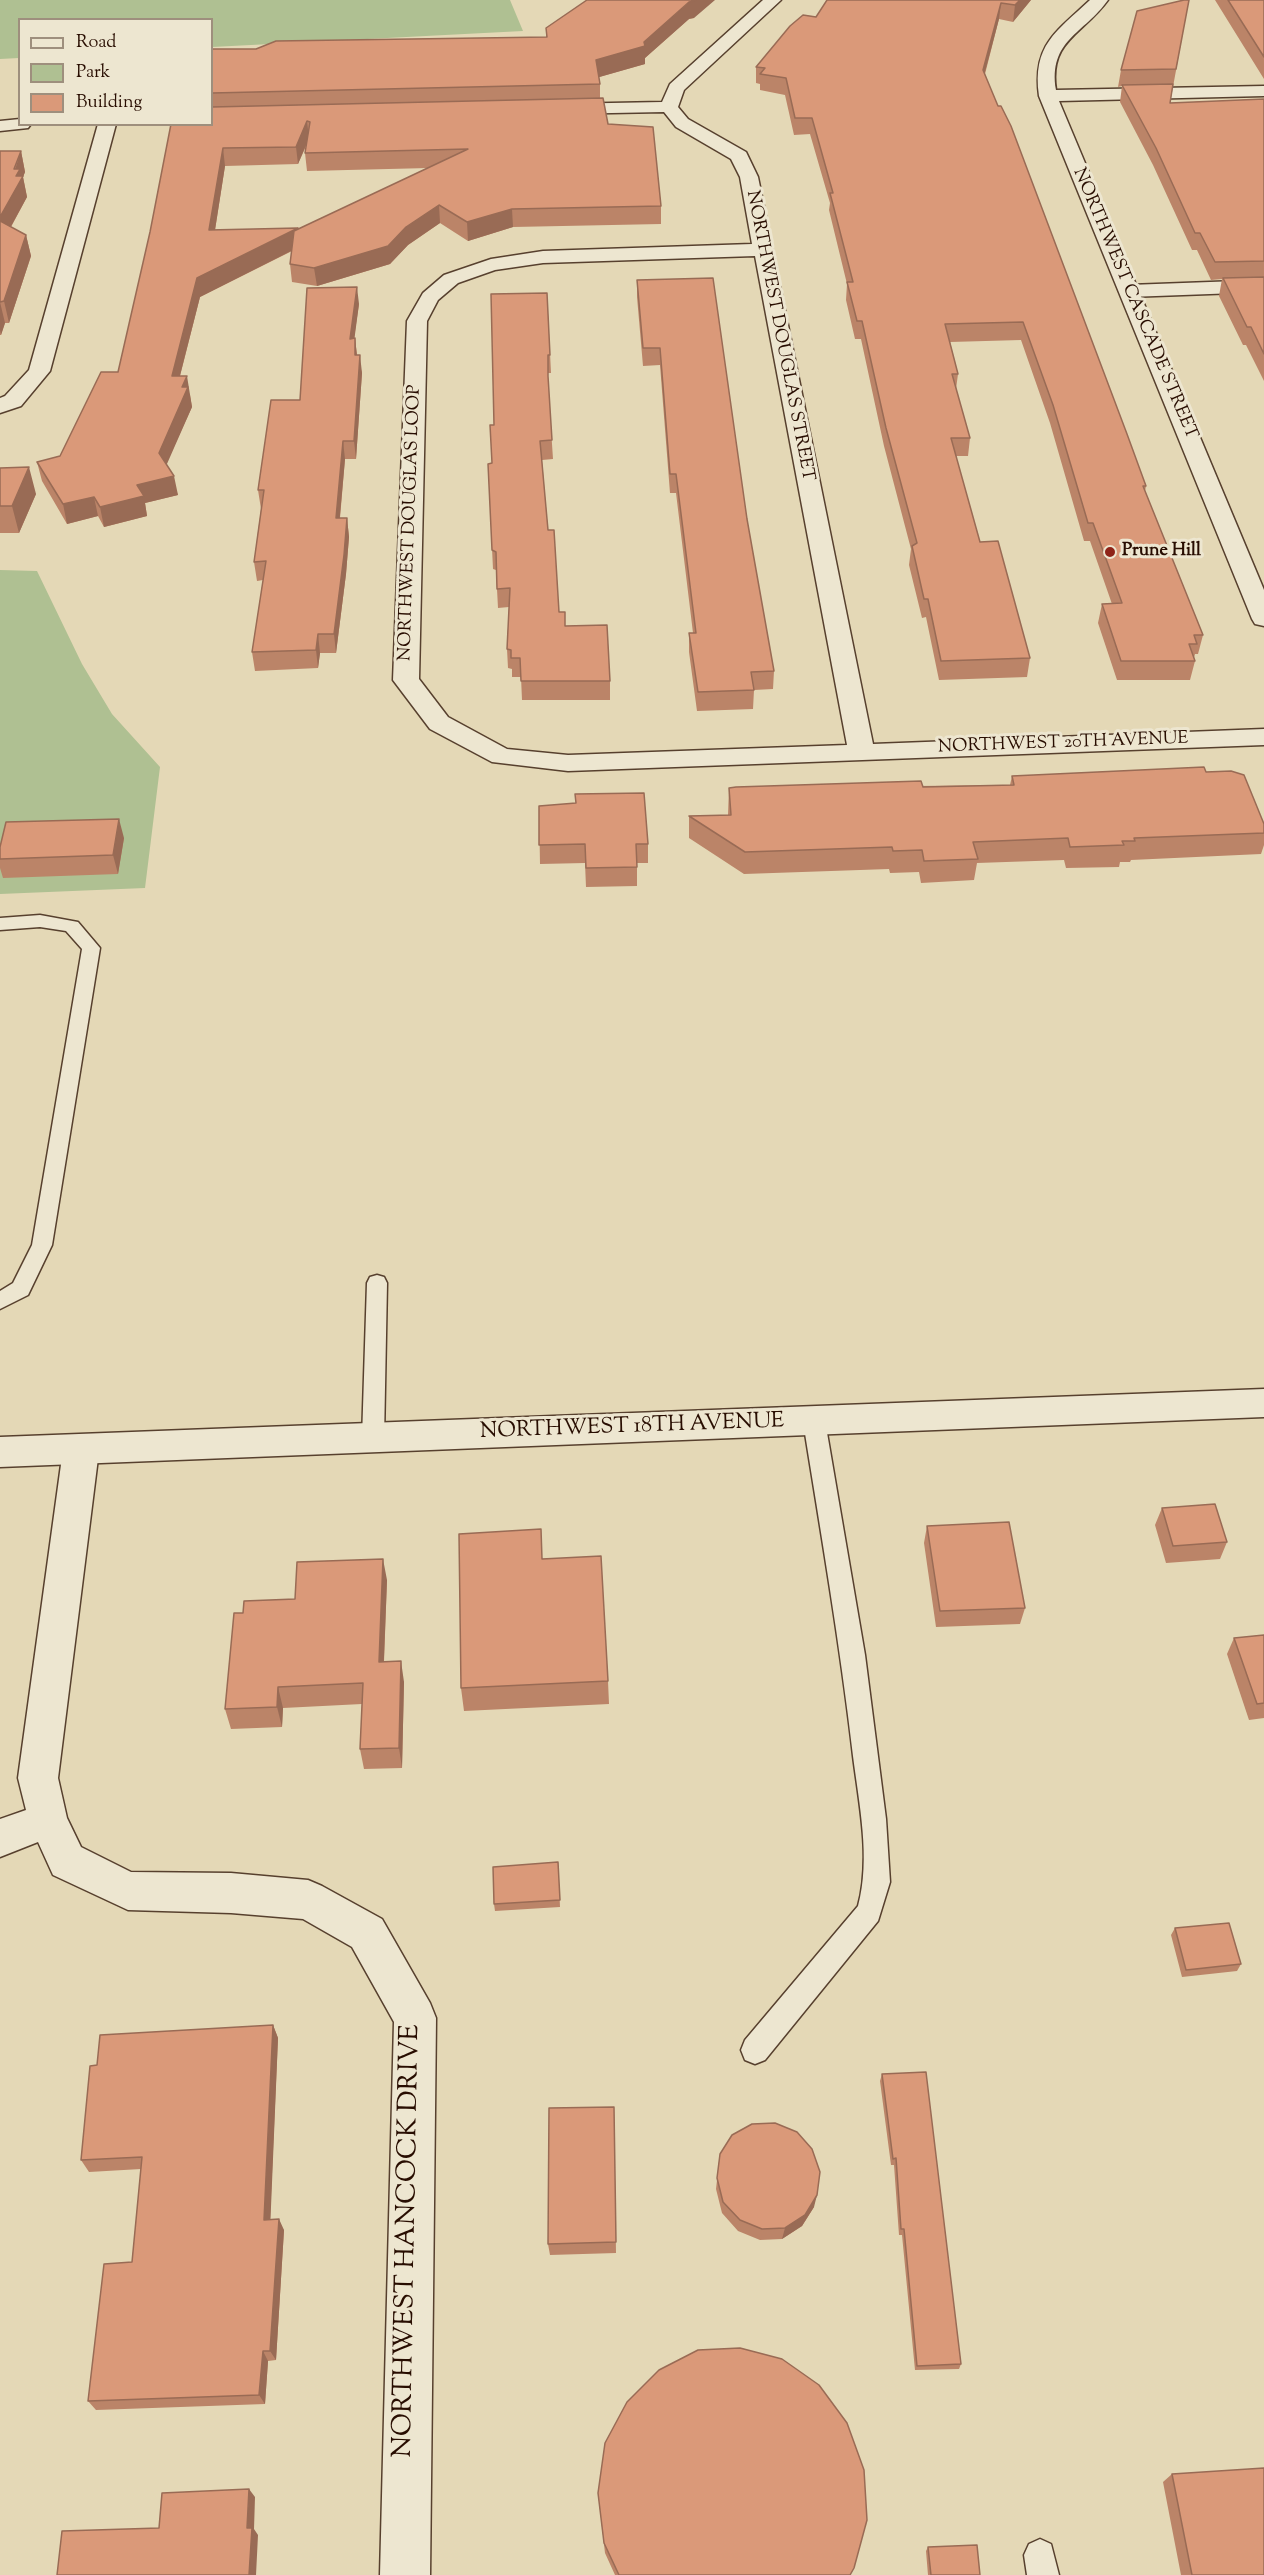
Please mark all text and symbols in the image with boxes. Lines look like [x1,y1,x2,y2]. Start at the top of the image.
legend [18,18,213,126]
text: Road [76,30,116,56]
text: Park [76,60,110,86]
text: Building [76,90,142,116]
street label: NORTHWEST CASCADE STREET [1067,165,1201,443]
street label: NORTHWEST DOUGLAS STREET [740,189,818,483]
street label: NORTHWEST DOUGLAS LOOP [395,384,427,662]
place label: Prune Hill [1122,541,1201,563]
marker: Prune Hill [1103,545,1117,559]
street label: NORTHWEST 20TH AVENUE [937,729,1189,759]
street label: NORTHWEST 18TH AVENUE [479,1409,785,1447]
street label: NORTHWEST HANCOCK DRIVE [389,2024,429,2458]

